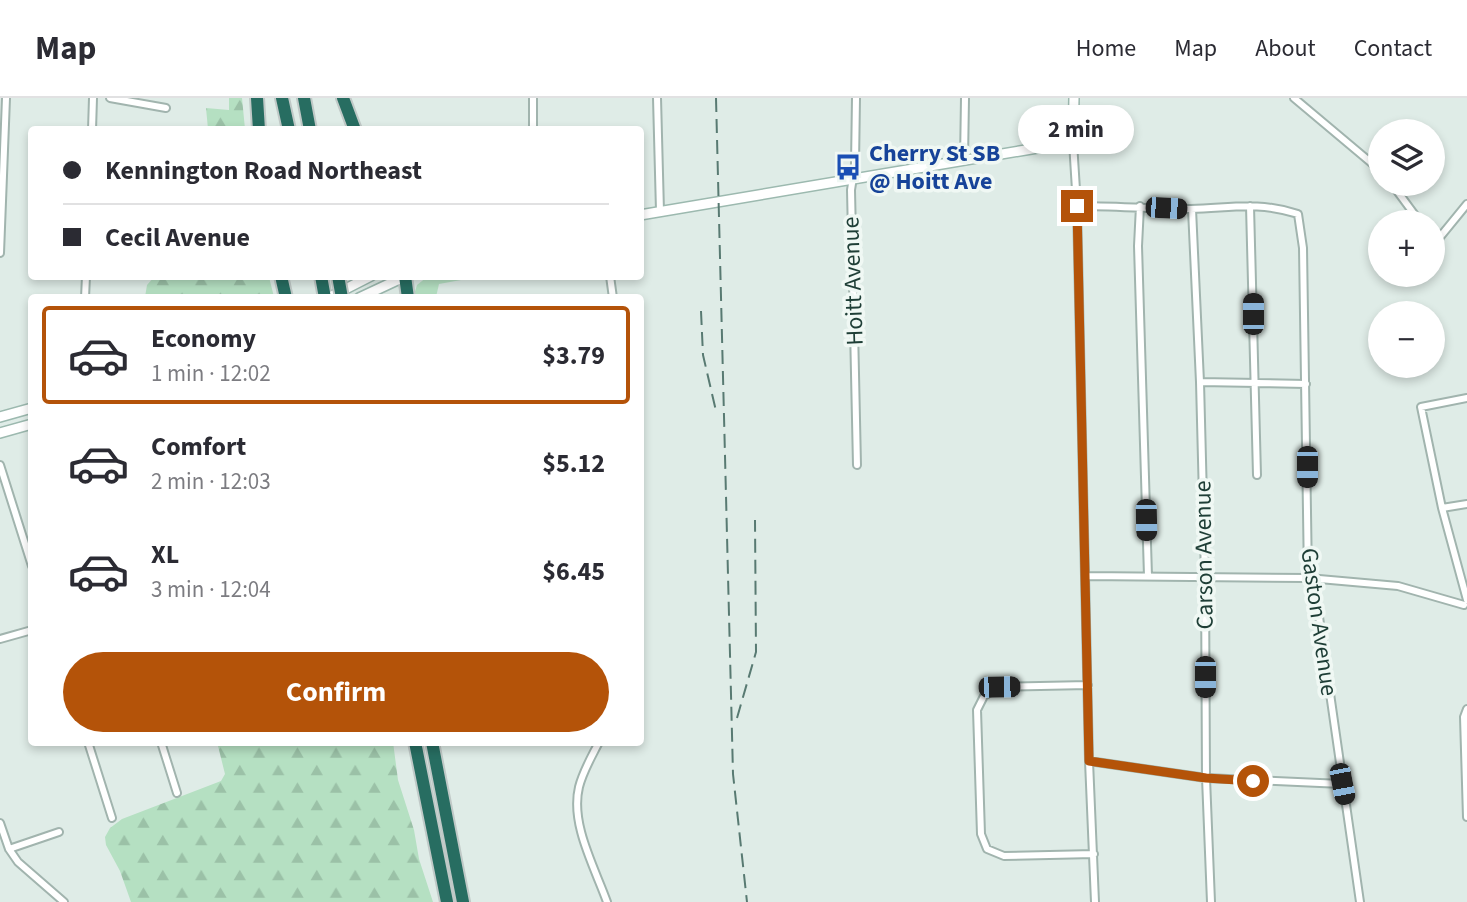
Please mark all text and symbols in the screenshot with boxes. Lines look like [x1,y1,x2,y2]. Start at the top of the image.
text: Map [35,25,96,72]
text: Home [1076,31,1136,66]
text: Map [1174,31,1217,66]
text: About [1255,31,1316,66]
text: Contact [1354,31,1432,66]
callout: 2 min [1019,105,1135,154]
text: 2 min [1048,113,1104,146]
map controls [1368,119,1445,378]
button: layers [1368,119,1445,196]
place label: Cherry St SB @ Hoitt Ave [869,136,1000,199]
text: Kennington Road Northeast [105,152,422,189]
bus stop icon: Cherry St SB @ Hoitt Ave [833,152,863,182]
route end [1061,190,1093,222]
car [1145,196,1188,220]
button: + [1368,210,1445,287]
street label: Hoitt Avenue [833,216,873,346]
text: Cecil Avenue [105,219,250,256]
car [1243,293,1264,335]
button: − [1368,301,1445,378]
text: Economy [151,320,256,357]
icon: car [67,324,130,387]
text: $3.79 [542,337,605,374]
text: 1 min · 12:02 [151,357,271,390]
text: Comfort [151,428,246,465]
icon: car [67,432,130,495]
text: $5.12 [542,445,605,482]
car [1297,446,1318,488]
text: 2 min · 12:03 [151,465,271,498]
street label: Carson Avenue [1185,480,1223,630]
car [1136,499,1157,541]
text: XL [151,536,179,573]
icon: car [67,540,130,603]
street label: Gaston Avenue [1291,546,1347,698]
text: $6.45 [542,553,605,590]
text: 3 min · 12:04 [151,573,271,606]
button: Confirm [63,652,609,732]
car [1195,656,1216,698]
car [978,676,1021,698]
car [1328,761,1357,807]
route start [1237,765,1269,797]

